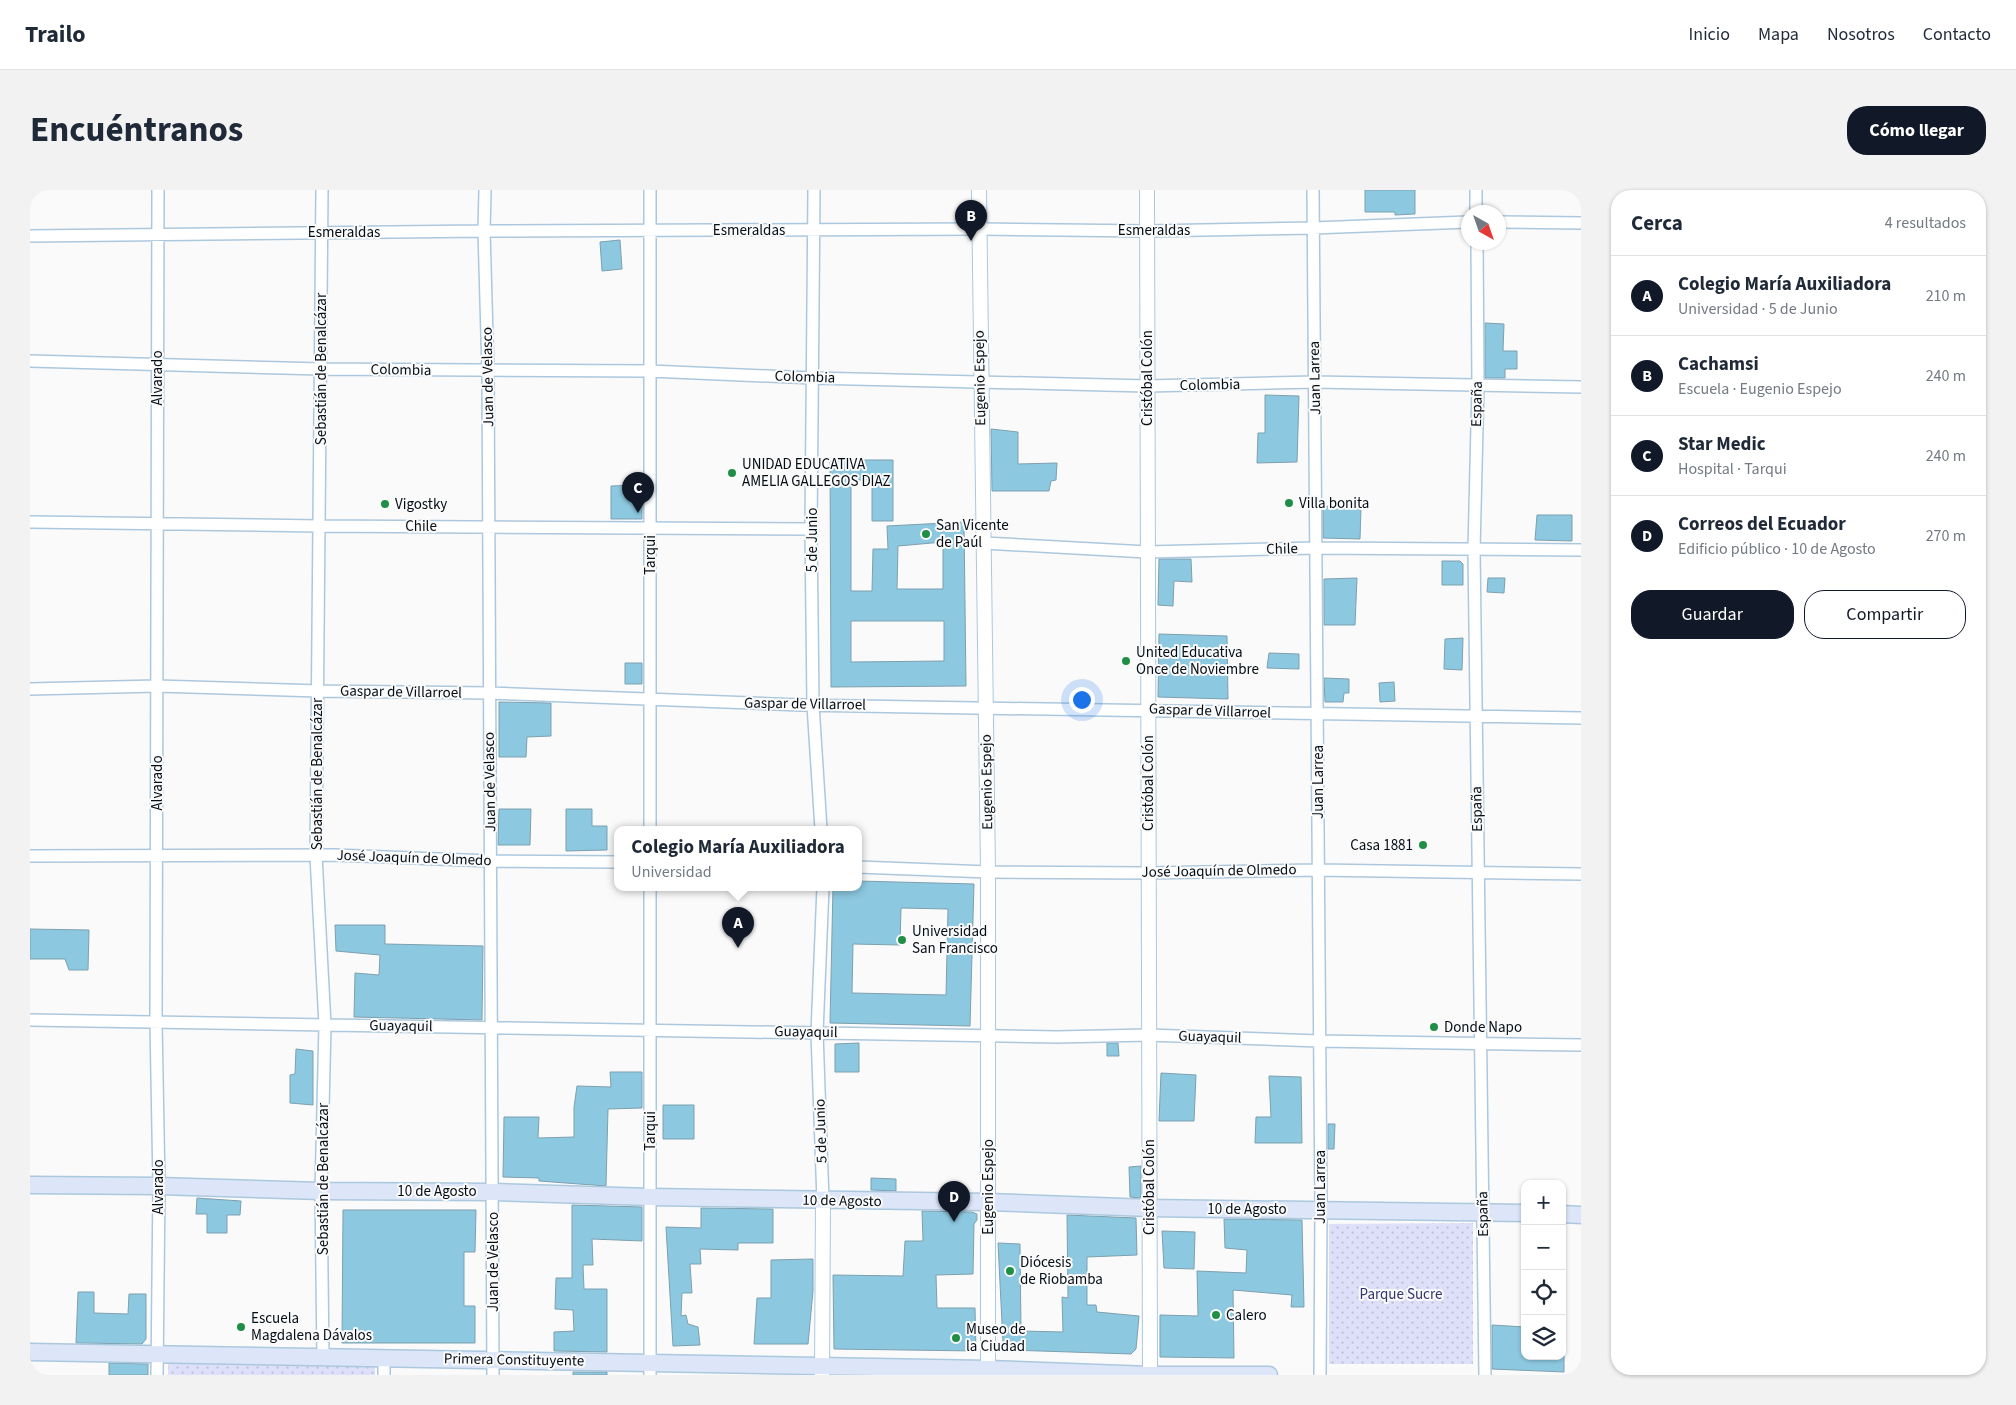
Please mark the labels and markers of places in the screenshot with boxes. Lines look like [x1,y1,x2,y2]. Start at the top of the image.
pin: B [955,200,987,241]
place label: UNIDAD EDUCATIVA AMELIA GALLEGOS DIAZ [742,454,891,492]
marker: UNIDAD EDUCATIVA AMELIA GALLEGOS DIAZ [726,467,738,479]
pin: C [622,472,654,513]
place label: Villa bonita [1299,493,1369,514]
place label: Vigostky [395,494,447,515]
marker: Villa bonita [1283,497,1295,509]
marker: Vigostky [379,498,391,510]
place label: San Vicente de Paúl [936,515,1009,553]
marker: San Vicente de Paúl [920,528,932,540]
place label: United Educativa Once de Noviembre [1136,642,1259,680]
marker: United Educativa Once de Noviembre [1120,655,1132,667]
place label: Casa 1881 [1350,835,1413,856]
marker: Casa 1881 [1417,839,1429,851]
pin: A [722,907,754,948]
place label: Universidad San Francisco [912,921,998,959]
marker: Universidad San Francisco [896,934,908,946]
place label: Donde Napo [1444,1017,1522,1038]
marker: Donde Napo [1428,1021,1440,1033]
pin: D [938,1181,970,1222]
place label: Diócesis de Riobamba [1020,1252,1103,1290]
marker: Diócesis de Riobamba [1004,1265,1016,1277]
place label: Calero [1226,1305,1267,1326]
place label: Escuela Magdalena Dávalos [251,1308,372,1346]
marker: Calero [1210,1309,1222,1321]
place label: Museo de la Ciudad [966,1319,1026,1357]
marker: Escuela Magdalena Dávalos [235,1321,247,1333]
marker: Museo de la Ciudad [950,1332,962,1344]

